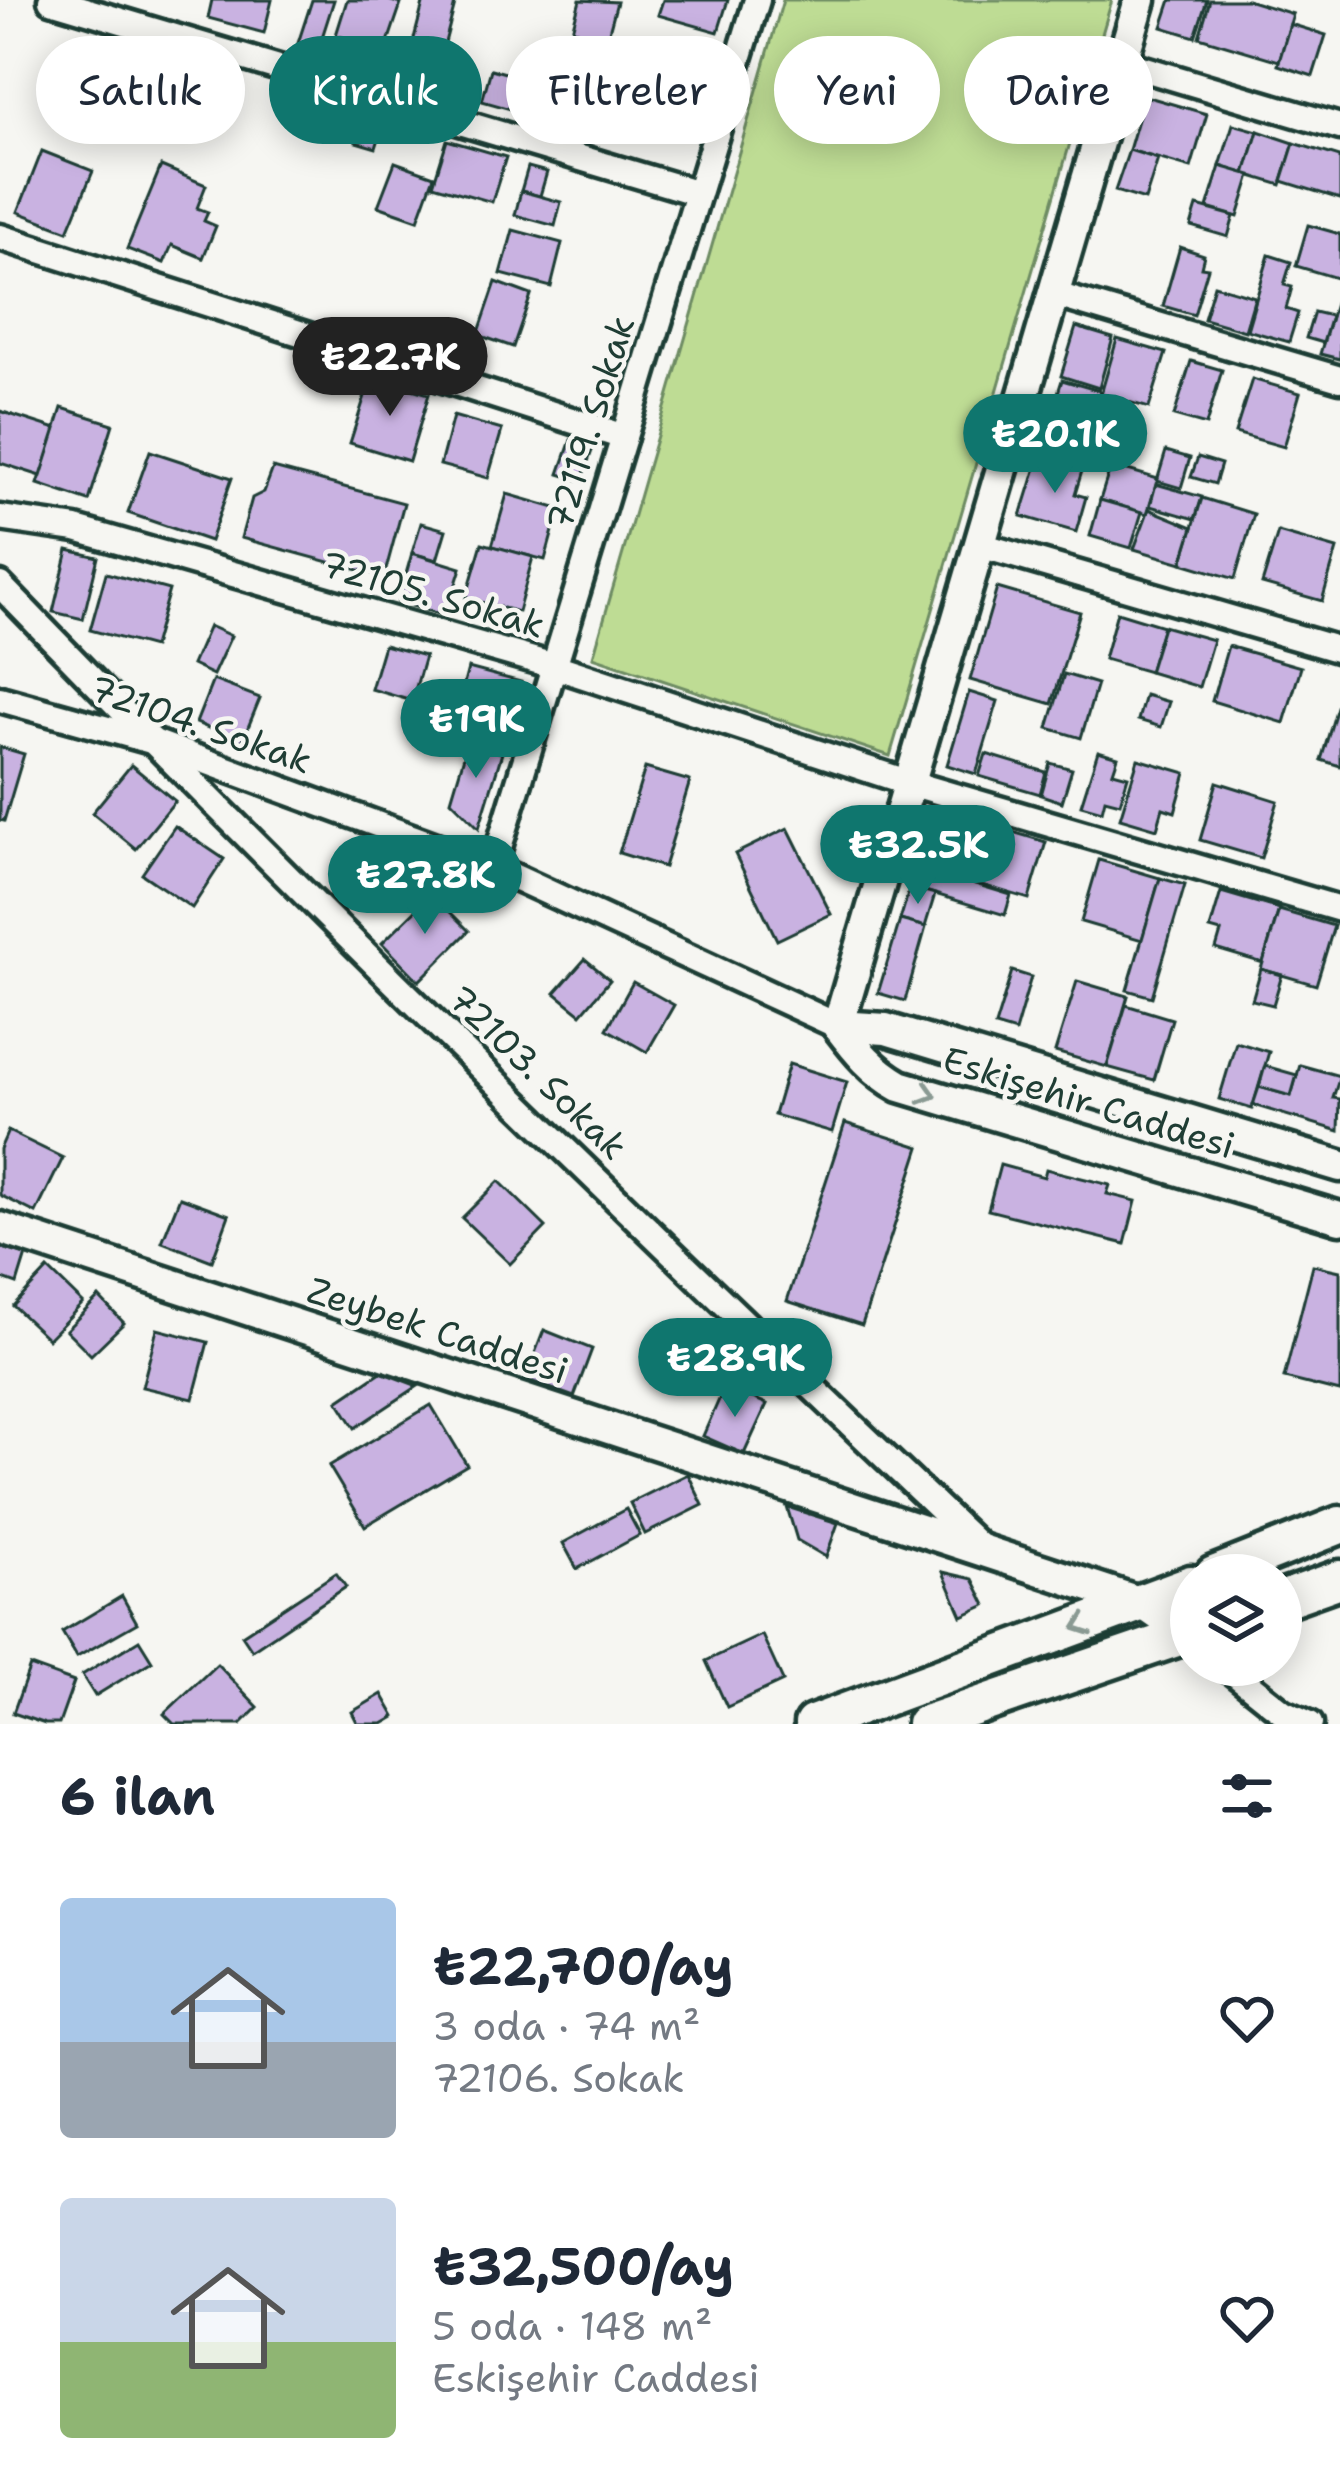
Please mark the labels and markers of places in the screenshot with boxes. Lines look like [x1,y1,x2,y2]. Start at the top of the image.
pin: ₺22.7K [292,317,488,419]
pin: ₺20.1K [957,394,1153,496]
pin: ₺19K [405,679,547,781]
pin: ₺32.5K [820,805,1016,907]
pin: ₺27.8K [327,835,523,937]
pin: ₺28.9K [637,1318,833,1420]

